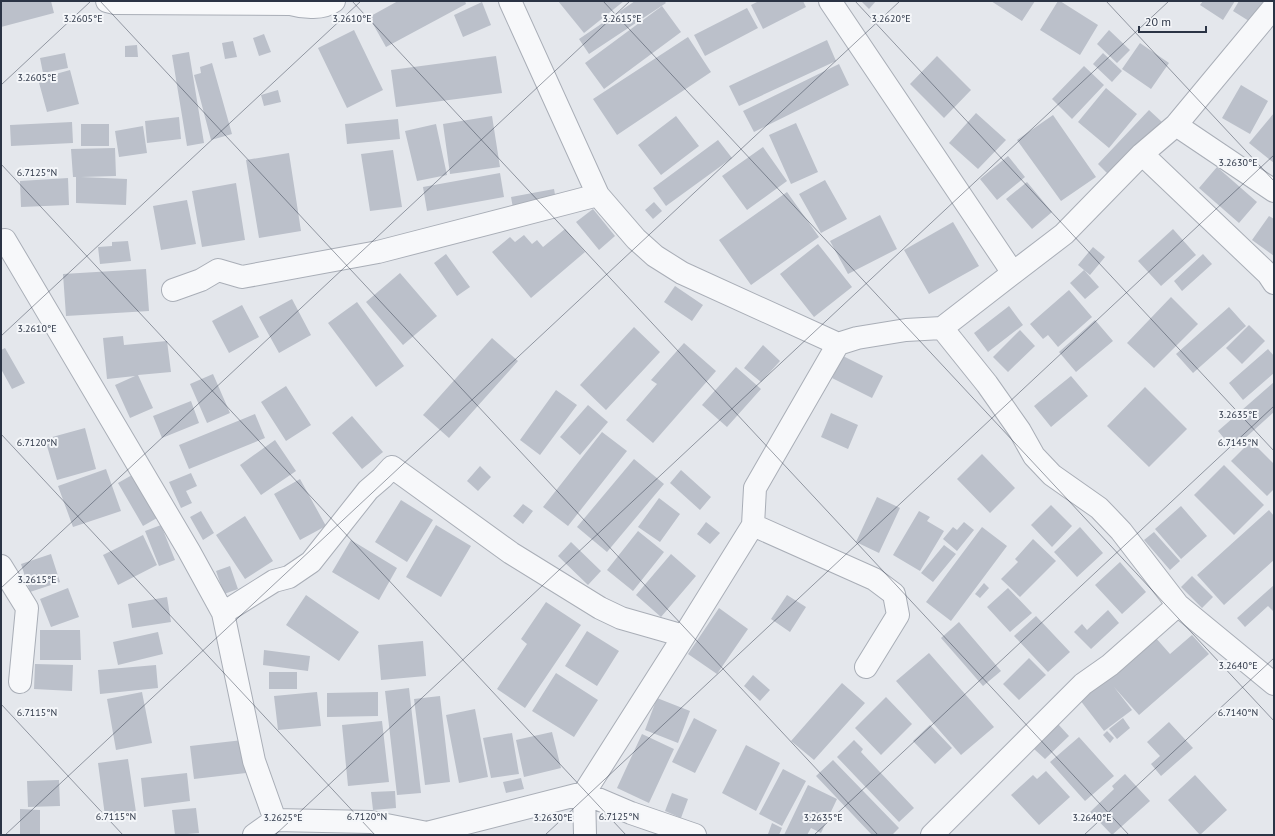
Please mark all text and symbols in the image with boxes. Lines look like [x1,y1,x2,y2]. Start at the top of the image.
scale bar [1139,8,1206,34]
text: 3.2605°E [64,12,103,25]
text: 3.2610°E [333,12,372,25]
text: 3.2615°E [603,12,642,25]
text: 3.2620°E [872,12,911,25]
text: 20 m [1145,14,1171,29]
text: 3.2605°E [18,71,57,84]
text: 3.2630°E [1219,156,1258,169]
text: 6.7125°N [17,166,57,179]
text: 3.2610°E [18,322,57,335]
text: 3.2635°E [1219,408,1258,421]
text: 6.7120°N [17,436,57,449]
text: 6.7145°N [1218,436,1258,449]
text: 3.2615°E [18,573,57,586]
text: 3.2640°E [1219,659,1258,672]
text: 6.7115°N [17,706,57,719]
text: 6.7140°N [1218,706,1258,719]
text: 6.7115°N [96,810,136,823]
text: 6.7120°N [347,810,387,823]
text: 6.7125°N [599,810,639,823]
text: 3.2625°E [264,811,303,824]
text: 3.2630°E [534,811,573,824]
text: 3.2635°E [804,811,843,824]
text: 3.2640°E [1073,811,1112,824]

